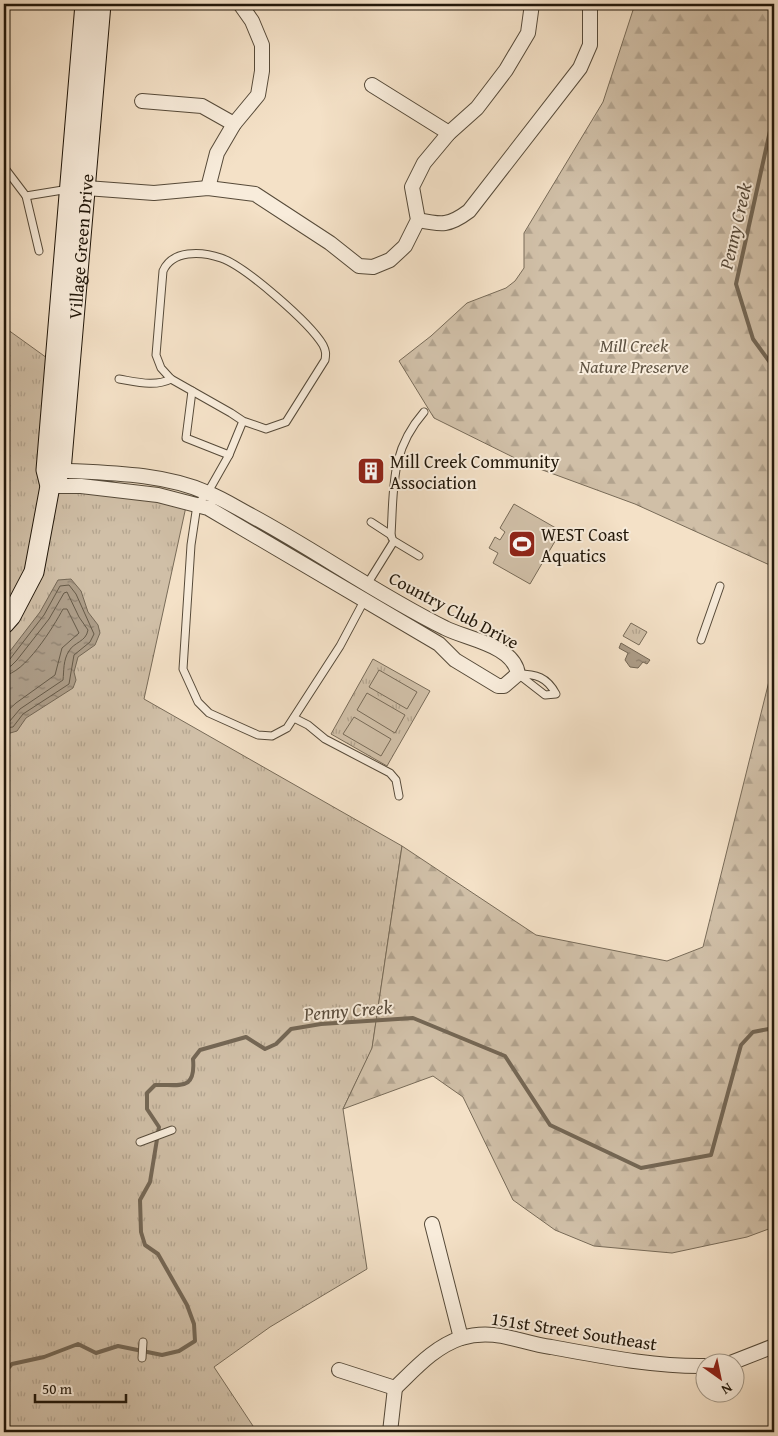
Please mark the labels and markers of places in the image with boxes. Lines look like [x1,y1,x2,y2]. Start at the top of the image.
place label: Mill Creek Community Association [390,448,559,496]
building icon: Mill Creek Community Association [356,456,386,486]
place label: WEST Coast Aquatics [541,521,630,569]
sports icon: WEST Coast Aquatics [507,529,537,559]

